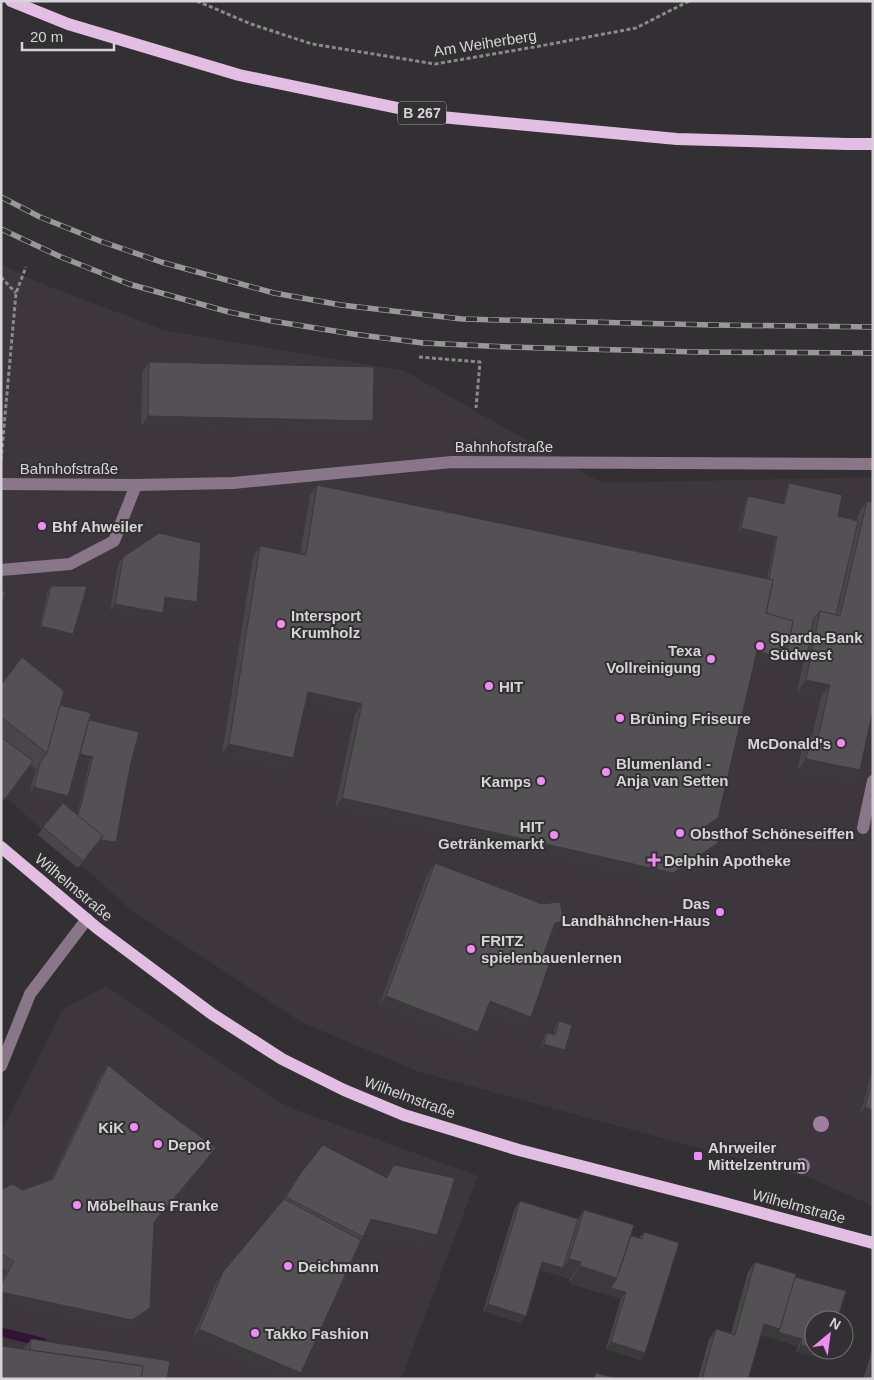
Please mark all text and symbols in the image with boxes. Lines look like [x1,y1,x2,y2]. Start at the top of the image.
scale bar [22,20,115,52]
street label: Am Weiherberg [432,26,538,60]
text: 20 m [30,28,63,45]
road number: B 267 [398,102,446,125]
street label: Bahnhofstraße [455,438,553,455]
street label: Bahnhofstraße [20,460,118,477]
place label: Bhf Ahweiler [52,518,143,535]
marker: Bhf Ahweiler [36,520,48,532]
place label: Intersport Krumholz [291,607,361,641]
marker: Intersport Krumholz [275,618,287,630]
place label: Sparda-Bank Südwest [770,629,863,663]
marker: Sparda-Bank Südwest [754,640,766,652]
place label: Texa Vollreinigung [606,642,702,676]
marker: Texa Vollreinigung [705,653,717,665]
place label: HIT [499,678,523,695]
marker: HIT [483,680,495,692]
place label: Brüning Friseure [630,710,751,727]
marker: Brüning Friseure [614,712,626,724]
place label: McDonald's [747,735,831,752]
marker: McDonald's [835,737,847,749]
place label: Blumenland - Anja van Setten [616,755,729,789]
marker: Blumenland - Anja van Setten [600,766,612,778]
place label: Kamps [481,773,531,790]
marker: Kamps [535,775,547,787]
place label: HIT Getränkemarkt [438,818,544,852]
place label: Obsthof Schöneseiffen [690,825,854,842]
marker: Obsthof Schöneseiffen [674,827,686,839]
marker: HIT Getränkemarkt [548,829,560,841]
street label: Wilhelmstraße [32,850,116,924]
place label: Delphin Apotheke [664,852,791,869]
marker: Delphin Apotheke [648,854,660,866]
place label: Das Landhähnchen-Haus [562,895,710,929]
marker: Das Landhähnchen-Haus [714,906,726,918]
place label: FRITZ spielenbauenlernen [481,932,622,966]
marker: FRITZ spielenbauenlernen [465,943,477,955]
street label: Wilhelmstraße [362,1073,458,1121]
place label: KiK [98,1119,124,1136]
marker: KiK [128,1121,140,1133]
place label: Depot [168,1136,211,1153]
marker: Depot [152,1138,164,1150]
place label: Ahrweiler Mittelzentrum [708,1139,806,1173]
marker: Ahrweiler Mittelzentrum [692,1150,704,1162]
street label: Wilhelmstraße [751,1185,847,1227]
place label: Möbelhaus Franke [87,1197,219,1214]
marker: Möbelhaus Franke [71,1199,83,1211]
place label: Deichmann [298,1258,379,1275]
marker: Deichmann [282,1260,294,1272]
north arrow [804,1310,854,1360]
text: N [827,1314,844,1333]
place label: Takko Fashion [265,1325,369,1342]
marker: Takko Fashion [249,1327,261,1339]

